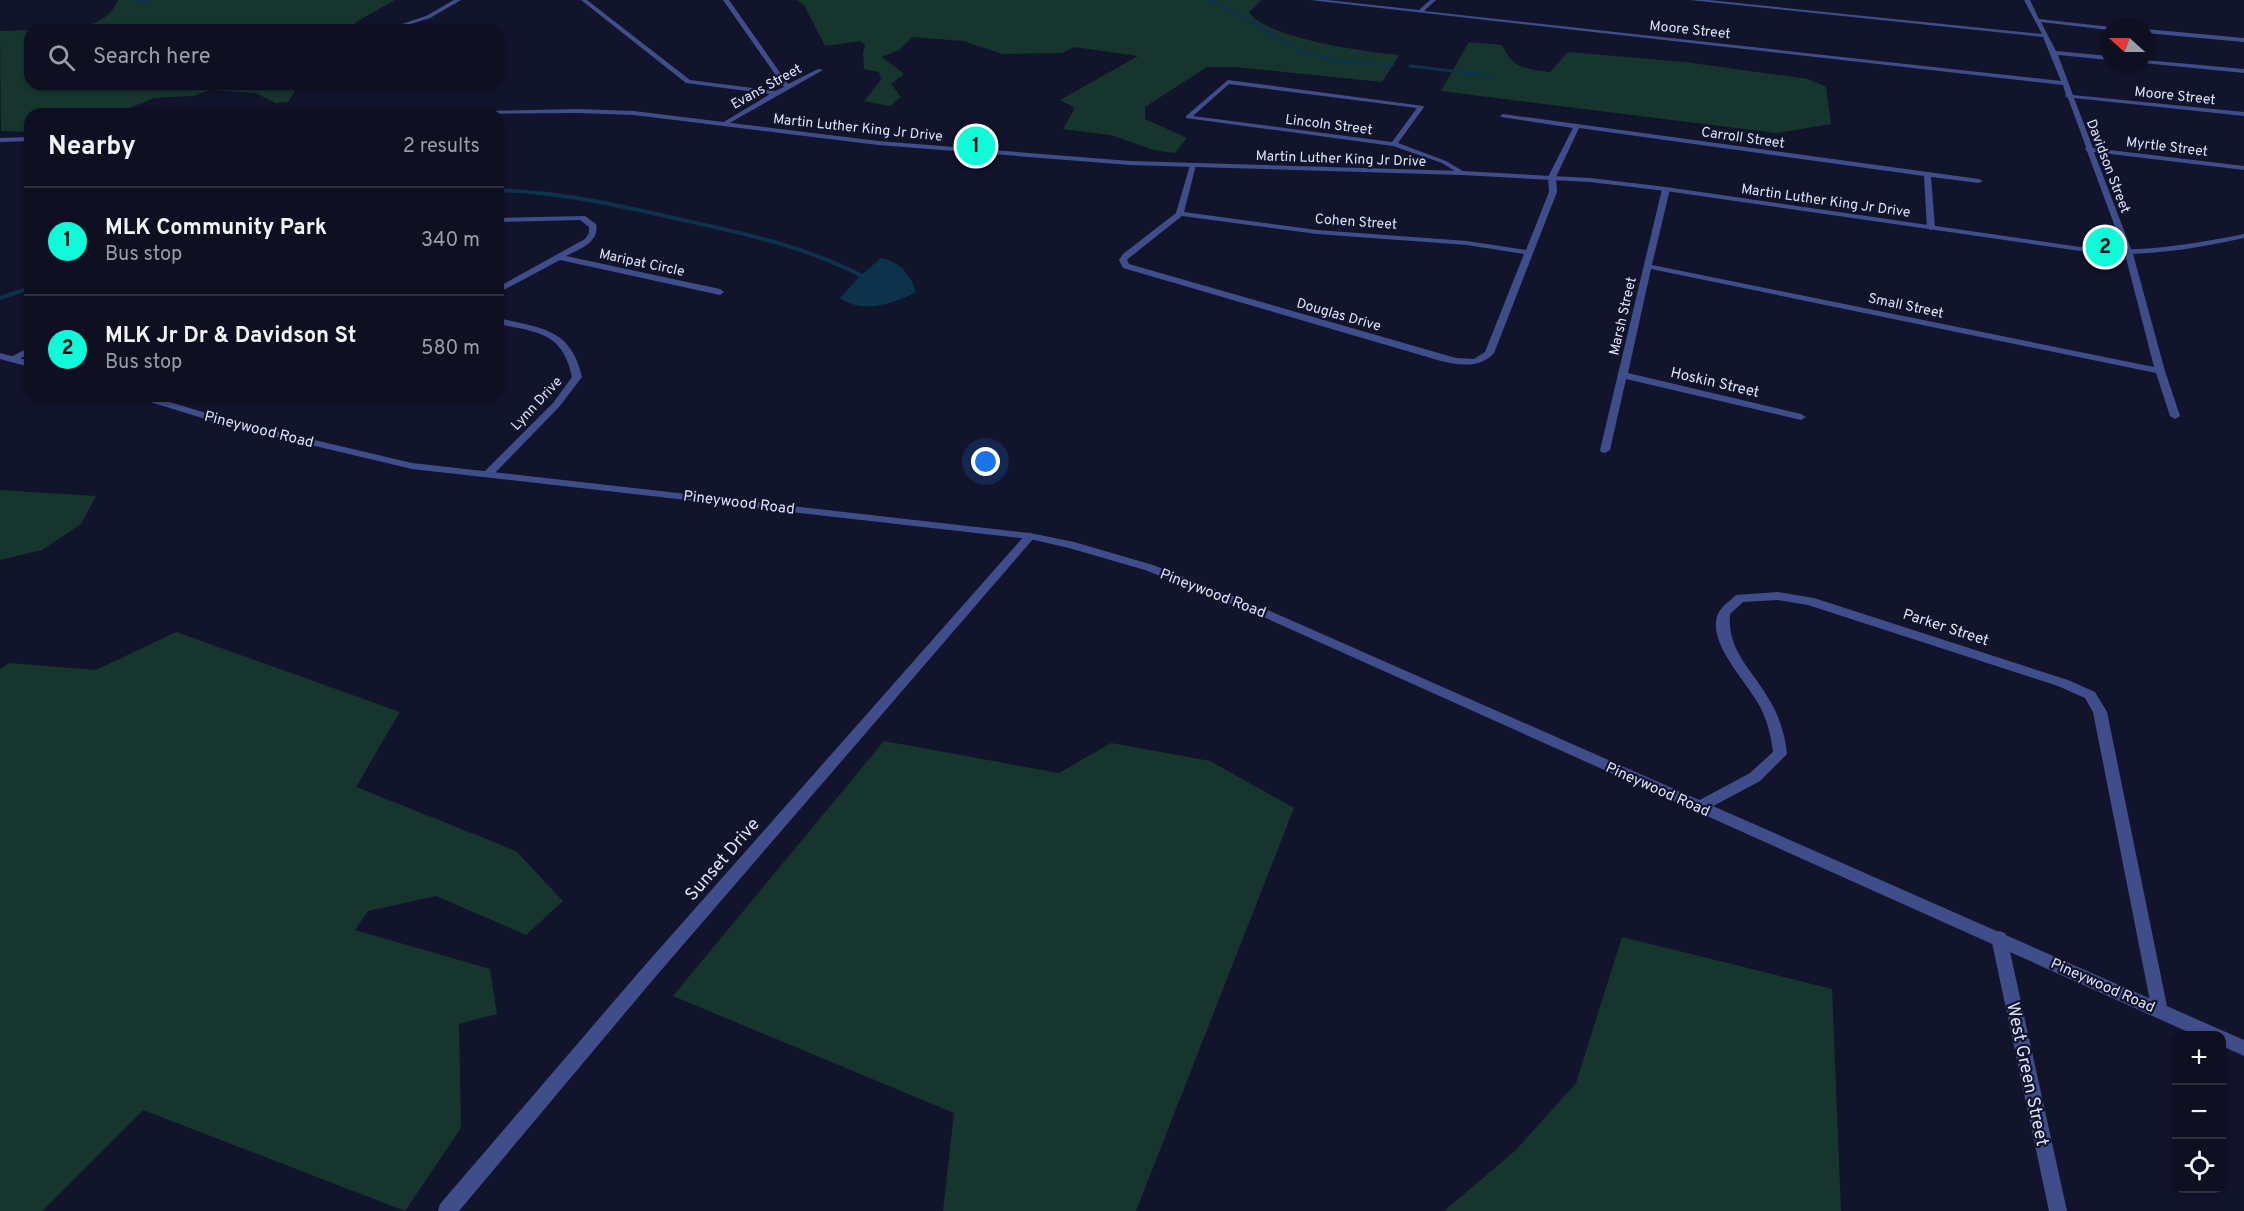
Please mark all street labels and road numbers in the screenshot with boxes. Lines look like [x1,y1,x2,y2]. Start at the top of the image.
street label: Moore Street [1648,18,1731,43]
street label: Evans Street [728,61,805,114]
street label: Moore Street [2133,84,2216,109]
street label: Martin Luther King Jr Drive [772,111,944,146]
street label: Lincoln Street [1284,112,1373,139]
street label: Davidson Street [2082,117,2133,216]
street label: Carroll Street [1700,124,1786,153]
street label: Myrtle Street [2125,134,2209,161]
street label: Martin Luther King Jr Drive [1255,148,1426,171]
street label: Martin Luther King Jr Drive [1740,181,1911,222]
street label: Cohen Street [1314,211,1398,234]
street label: Maripat Circle [597,246,686,281]
street label: Marsh Street [1606,275,1641,357]
street label: Small Street [1866,290,1945,323]
street label: Douglas Drive [1294,295,1383,336]
street label: Hoskin Street [1668,364,1761,403]
street label: Lynn Drive [508,374,566,434]
street label: Pineywood Road [202,408,315,453]
street label: Pineywood Road [682,487,796,520]
street label: Pineywood Road [1157,565,1268,623]
street label: Parker Street [1900,606,1991,651]
street label: Pineywood Road [1602,759,1712,822]
street label: Sunset Drive [681,814,765,906]
street label: Pineywood Road [2047,955,2157,1018]
street label: West Green Street [2000,1000,2053,1148]

